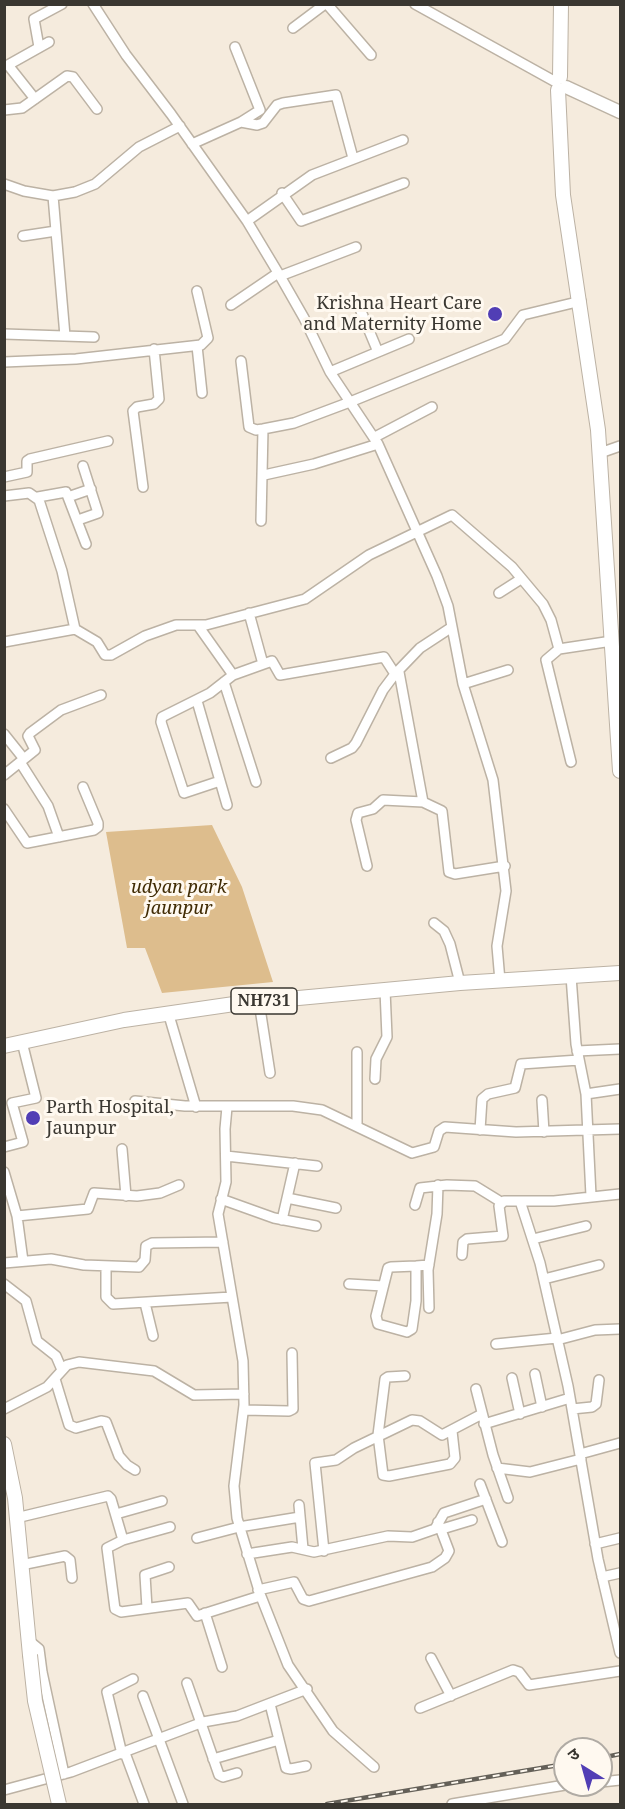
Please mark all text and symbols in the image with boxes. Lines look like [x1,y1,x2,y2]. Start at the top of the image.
place label: Krishna Heart Care and Maternity Home [303,293,482,336]
marker: Krishna Heart Care and Maternity Home [486,305,504,323]
park label: udyan park jaunpur [131,877,227,920]
road number: NH731 [231,988,297,1014]
place label: Parth Hospital, Jaunpur [46,1097,174,1140]
marker: Parth Hospital, Jaunpur [24,1109,42,1127]
north arrow [553,1737,613,1797]
text: उ [563,1743,584,1766]

